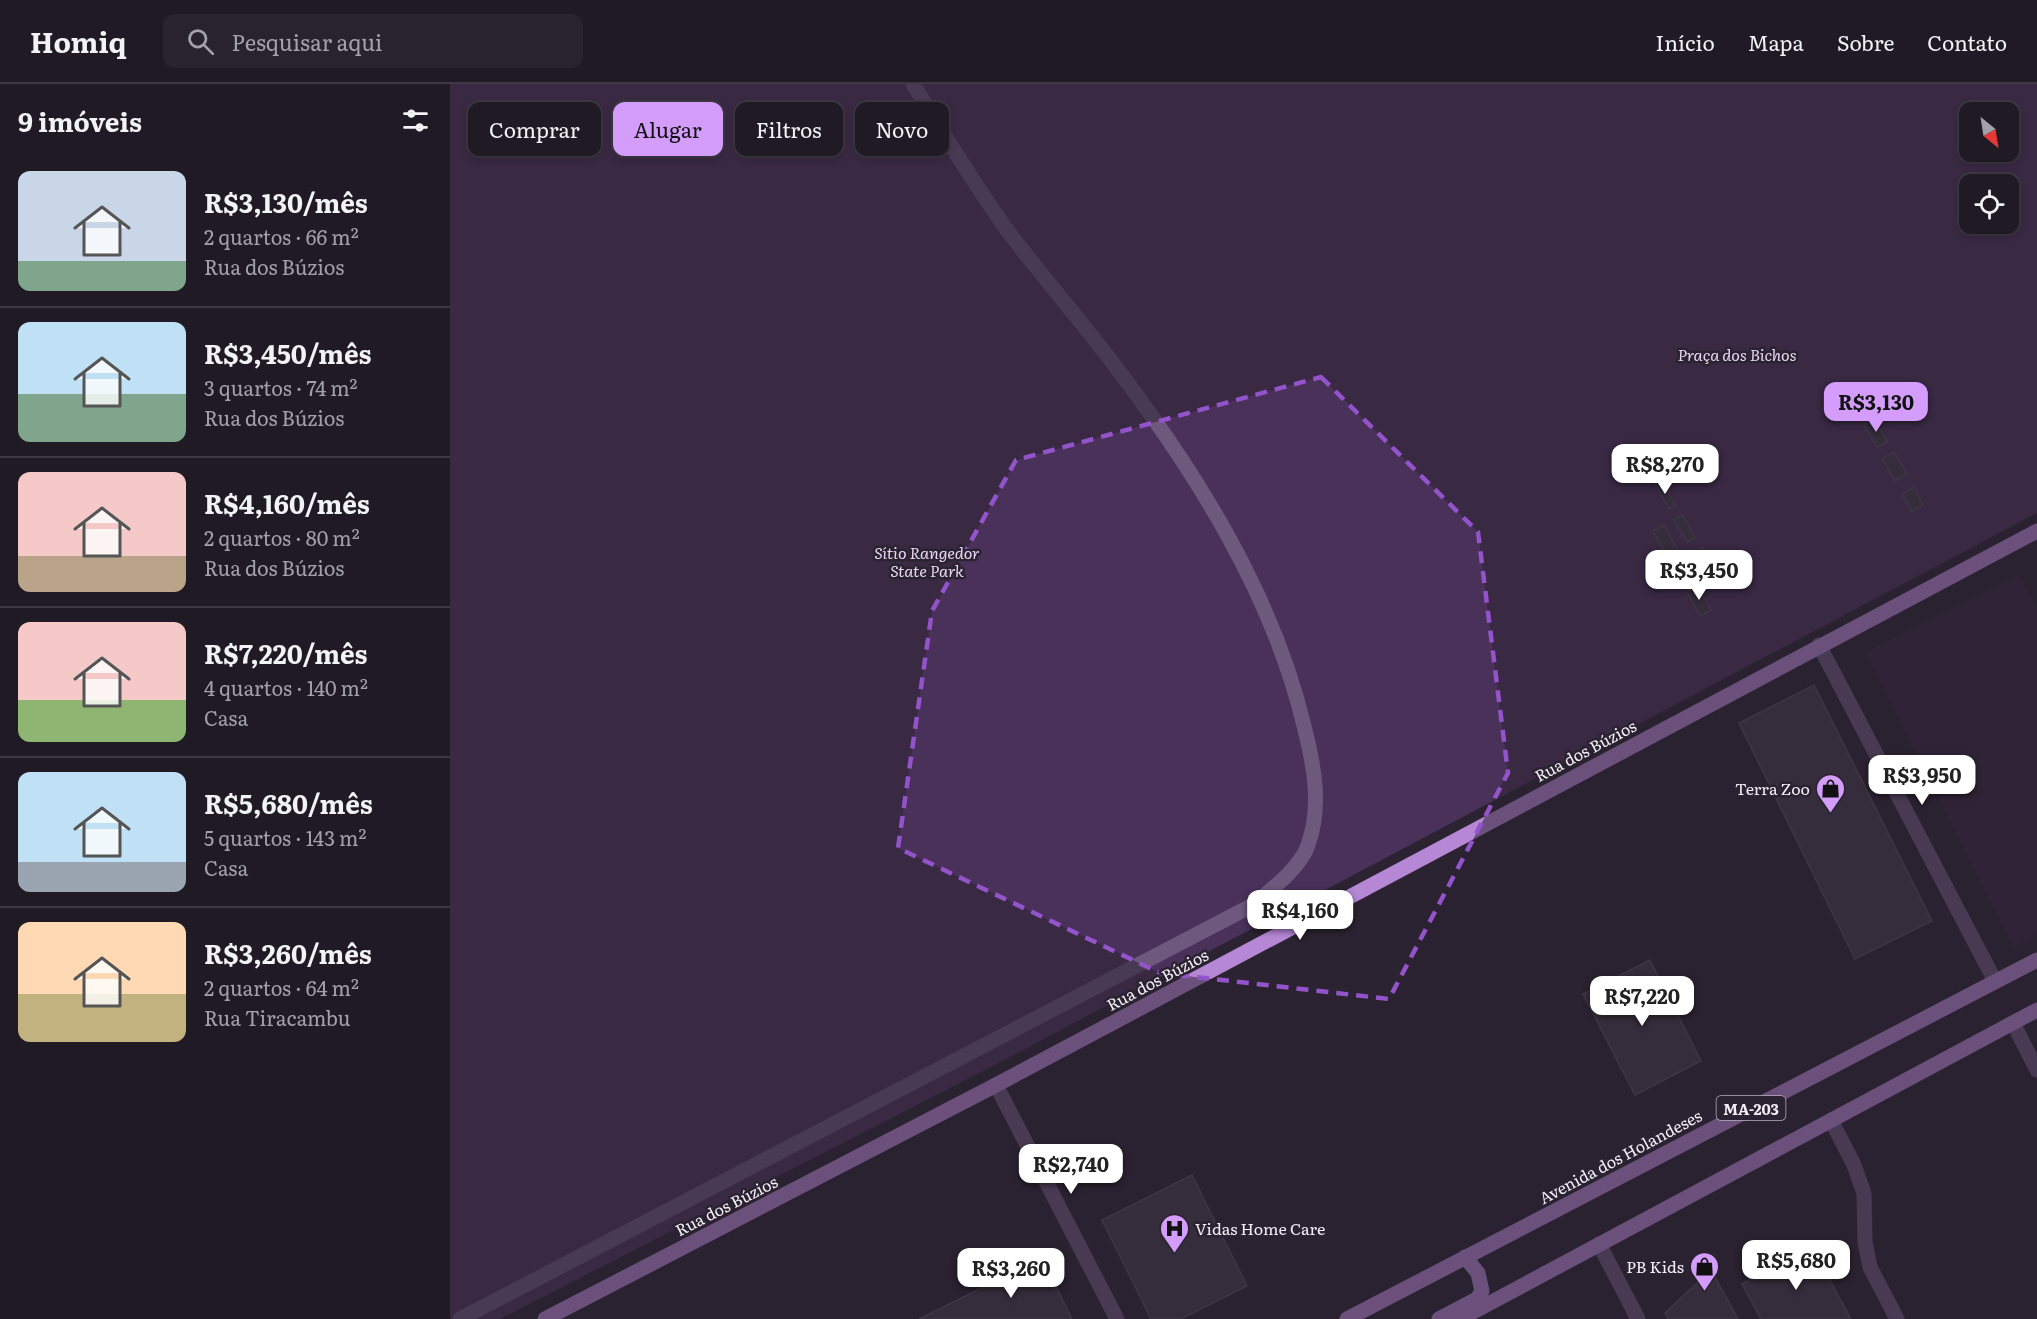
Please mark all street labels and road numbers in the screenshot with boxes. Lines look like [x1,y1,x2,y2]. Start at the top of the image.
street label: Rua dos Búzios [1530,713,1640,787]
street label: Rua dos Búzios [1102,942,1212,1016]
road number: MA-203 [1716,1096,1786,1120]
street label: Avenida dos Holandeses [1534,1103,1706,1209]
street label: Rua dos Búzios [671,1169,781,1241]

